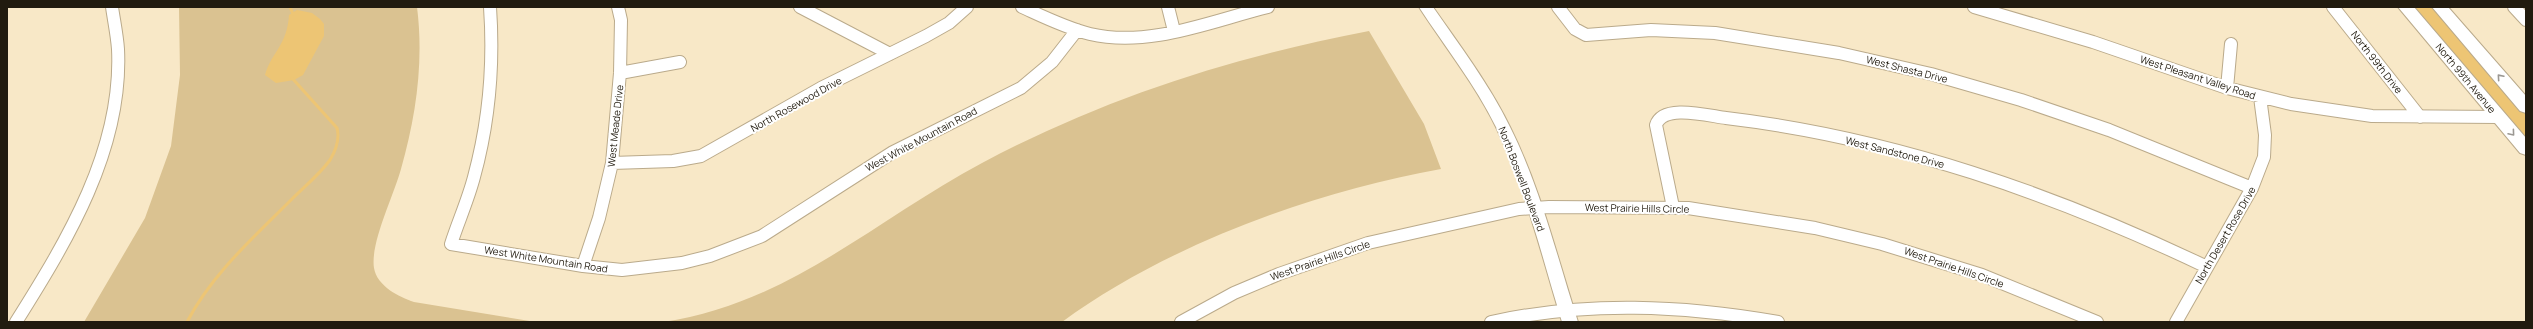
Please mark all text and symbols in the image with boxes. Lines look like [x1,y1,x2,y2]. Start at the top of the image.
street label: North 99th Drive [2348,28,2406,96]
street label: North 99th Avenue [2433,40,2499,116]
street label: West Shasta Drive [1865,52,1949,86]
street label: West Pleasant Valley Road [2138,52,2258,102]
street label: North Rosewood Drive [748,73,844,135]
one-way arrow [2498,74,2505,82]
street label: West Meade Drive [604,84,626,168]
street label: West White Mountain Road [863,103,979,174]
street label: North Boswell Boulevard [1496,125,1548,233]
one-way arrow [2508,128,2515,136]
street label: West Sandstone Drive [1844,133,1946,171]
street label: North Desert Rose Drive [2191,184,2259,286]
street label: West Prairie Hills Circle [1585,200,1690,216]
street label: West Prairie Hills Circle [1268,236,1372,284]
street label: West White Mountain Road [483,242,609,276]
street label: West Prairie Hills Circle [1902,243,2006,291]

